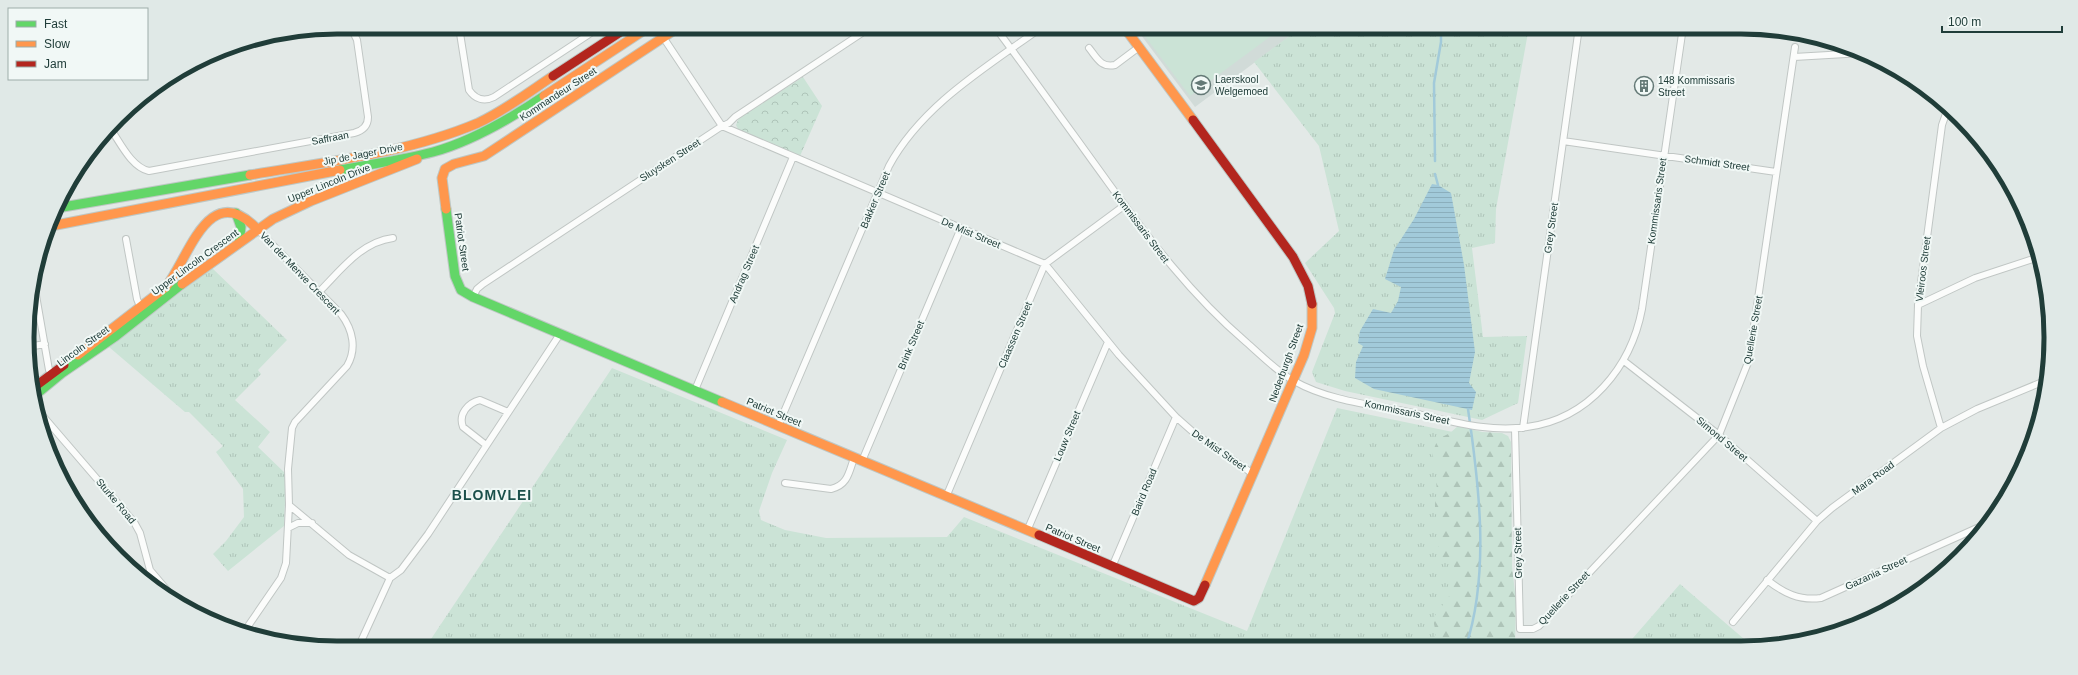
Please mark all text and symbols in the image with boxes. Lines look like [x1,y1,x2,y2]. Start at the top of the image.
legend [8,8,148,80]
scale bar [1942,8,2062,34]
text: 100 m [1948,15,1981,29]
text: Fast [44,17,68,31]
text: Slow [44,37,70,51]
text: Jam [44,57,67,71]
street label: Kommandeur Street [517,65,599,123]
school or university icon: Laerskool Welgemoed [1190,74,1212,96]
place label: Laerskool Welgemoed [1215,74,1268,97]
building icon: 148 Kommissaris Street [1633,75,1655,97]
place label: 148 Kommissaris Street [1658,75,1735,98]
street label: Saffraan [310,129,350,147]
street label: Sluysken Street [638,136,703,184]
street label: Jip de Jager Drive [322,141,404,167]
street label: Schmidt Street [1684,153,1750,173]
street label: Kommissaris Street [1646,157,1669,245]
street label: Upper Lincoln Drive [286,161,372,205]
street label: Bakker Street [858,170,892,230]
street label: Kommissaris Street [1111,189,1172,265]
street label: Grey Street [1542,202,1560,254]
street label: Patriot Street [452,212,472,272]
street label: De Mist Street [940,216,1003,251]
street label: Upper Lincoln Crescent [149,227,241,297]
street label: Van der Merwe Crescent [258,230,342,316]
street label: Vleiroos Street [1914,236,1932,302]
street label: Andrag Street [727,243,761,305]
street label: Quellerie Street [1742,295,1764,365]
street label: Claassen Street [996,300,1034,370]
street label: Brink Street [896,319,926,371]
street label: Nederburgh Street [1267,322,1305,404]
street label: Lincoln Street [55,323,111,368]
street label: Patriot Street [745,396,803,429]
street label: Kommissaris Street [1363,398,1451,426]
street label: Louw Street [1052,409,1083,463]
street label: Simond Street [1694,414,1750,464]
street label: De Mist Street [1190,427,1248,473]
street label: Mara Road [1850,459,1896,497]
street label: Baird Road [1129,467,1159,517]
street label: Sturke Road [94,476,138,526]
district label: BLOMVLEI [452,487,532,503]
street label: Patriot Street [1044,522,1102,555]
street label: Grey Street [1512,527,1524,579]
street label: Gazania Street [1843,554,1909,592]
street label: Quellerie Street [1536,569,1592,627]

